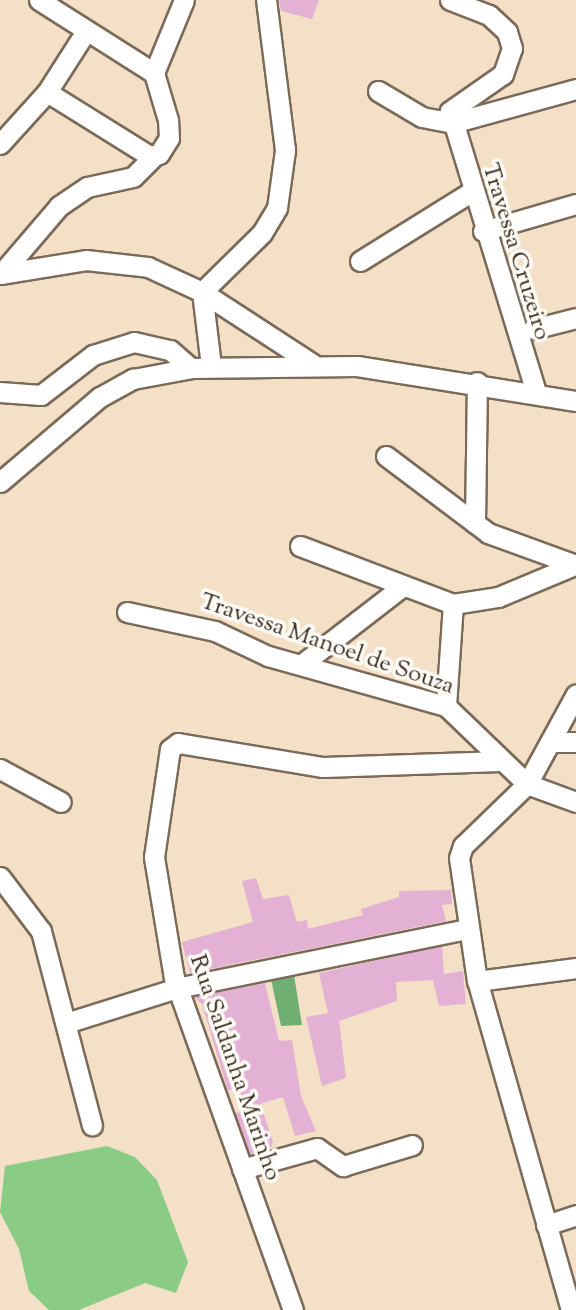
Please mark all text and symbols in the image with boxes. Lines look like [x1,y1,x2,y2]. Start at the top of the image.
street label: Travessa Cruzeiro [474,160,556,344]
street label: Travessa Manoel de Souza [196,588,458,702]
street label: Rua Saldanha Marinho [182,951,286,1185]

